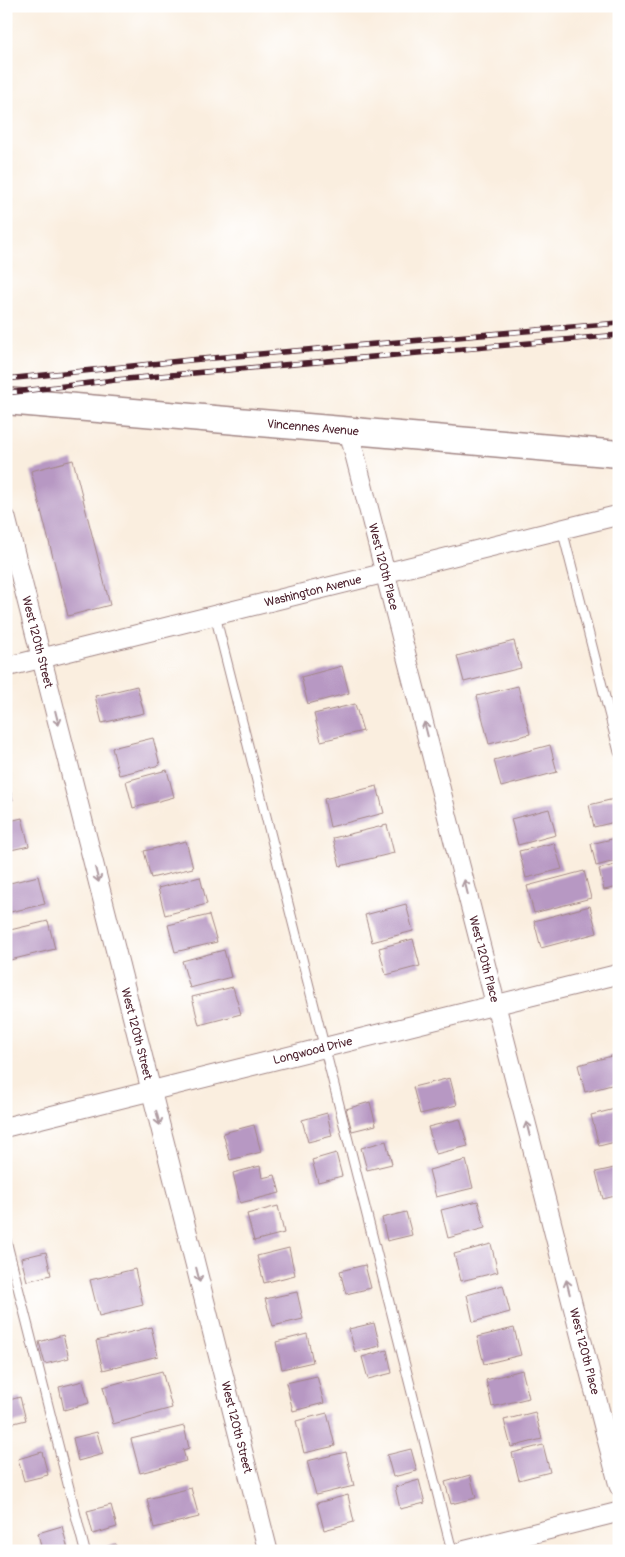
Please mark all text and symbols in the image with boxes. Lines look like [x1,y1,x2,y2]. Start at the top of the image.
street label: Vincennes Avenue [266,417,359,439]
street label: West 120th Place [365,522,401,612]
street label: Washington Avenue [263,572,363,611]
street label: West 120th Street [18,595,56,690]
one-way arrow [53,709,62,725]
one-way arrow [420,722,430,738]
one-way arrow [93,867,102,883]
one-way arrow [461,879,470,895]
street label: West 120th Place [465,914,502,1004]
street label: West 120th Street [117,986,155,1081]
street label: Longwood Drive [272,1034,354,1068]
one-way arrow [154,1109,164,1125]
one-way arrow [522,1122,532,1138]
one-way arrow [194,1267,204,1283]
one-way arrow [563,1279,572,1295]
street label: West 120th Place [566,1307,602,1396]
street label: West 120th Street [217,1380,255,1475]

